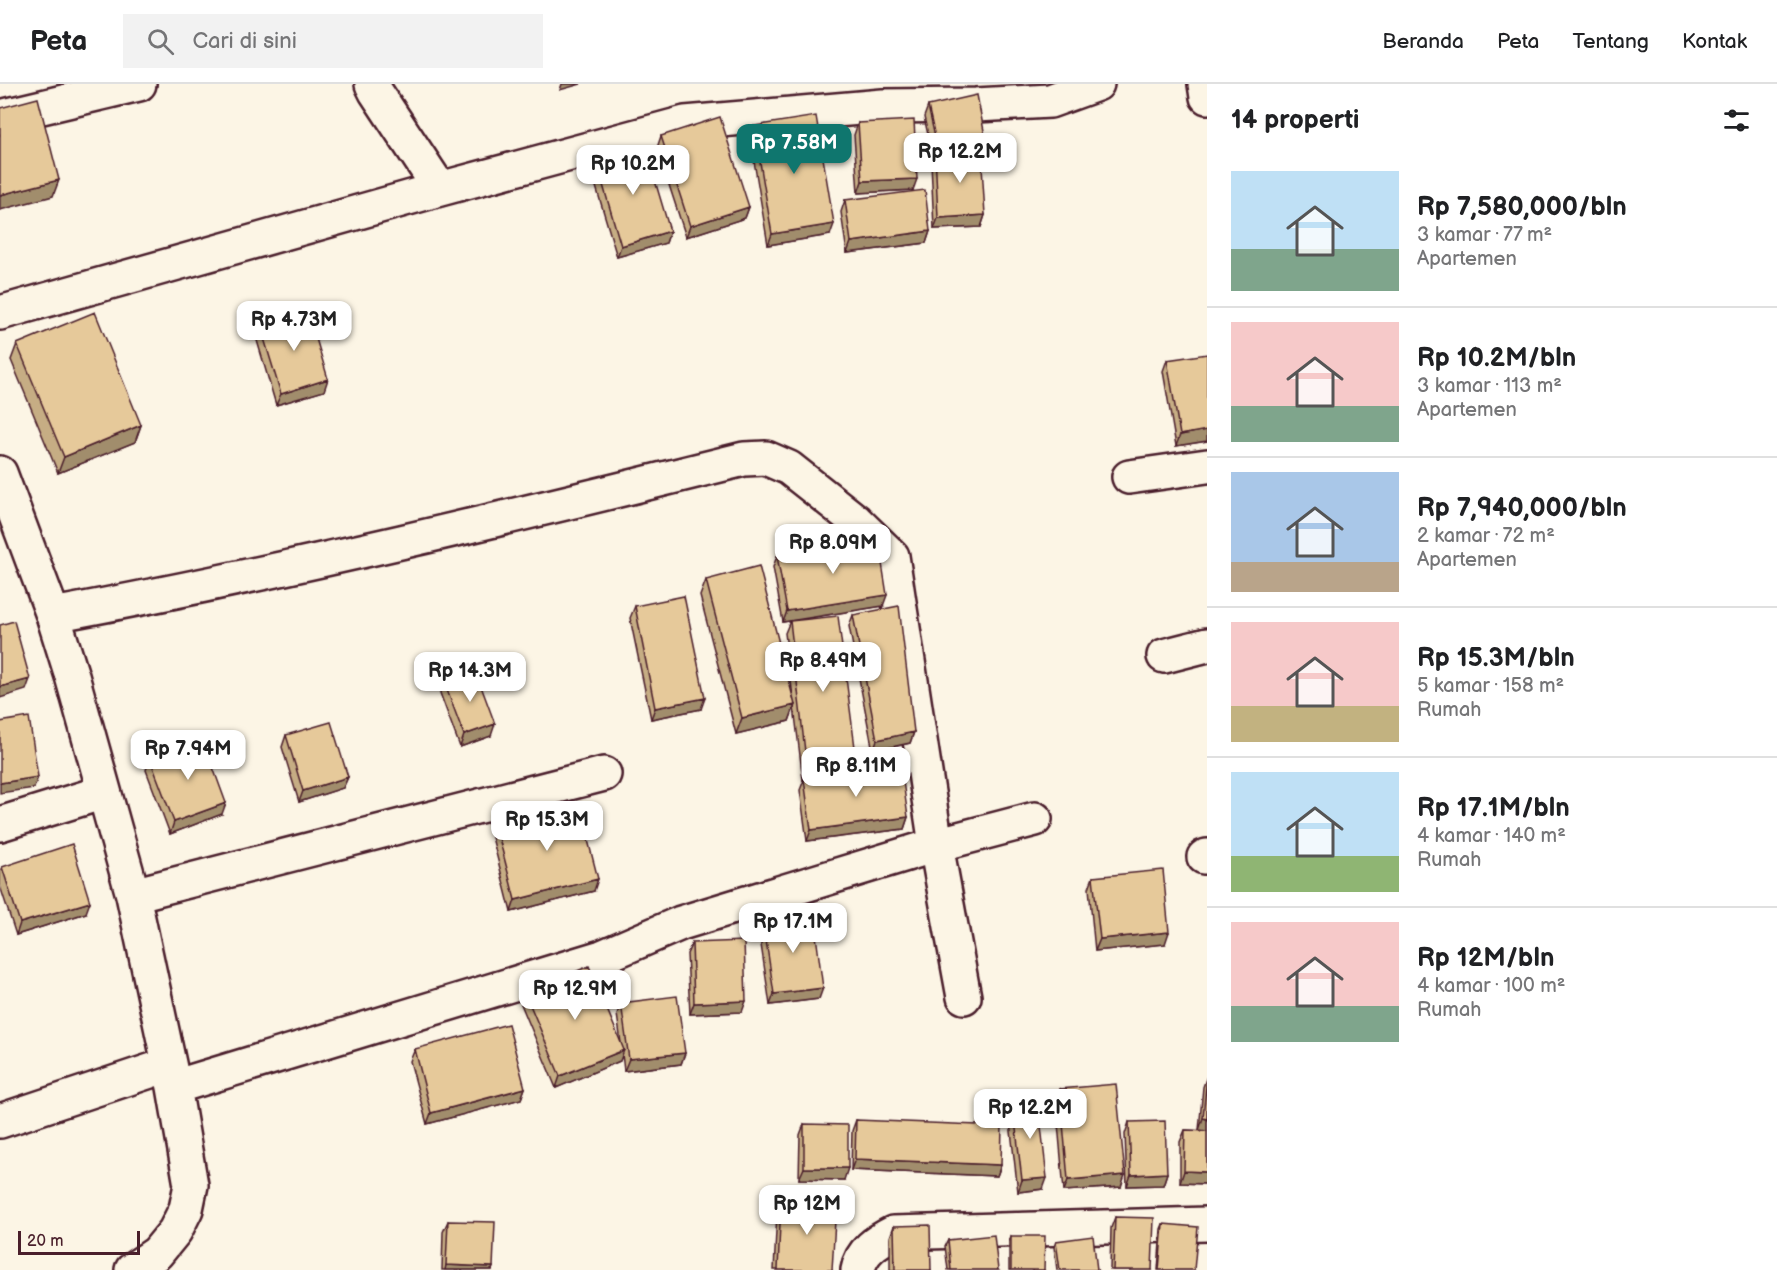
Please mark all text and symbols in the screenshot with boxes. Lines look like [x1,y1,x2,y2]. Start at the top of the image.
search box [123,14,543,68]
text: Peta [30,25,87,58]
icon: search [144,25,177,58]
text: Cari di sini [192,28,297,55]
text: Beranda [1382,29,1464,54]
text: Peta [1497,29,1540,54]
text: Tentang [1573,29,1649,54]
text: Kontak [1682,29,1747,54]
icon: filters [1720,104,1753,137]
text: 14 properti [1231,105,1360,136]
pin: Rp 7.58M [732,124,856,175]
text: Rp 7.58M [751,131,837,155]
pin: Rp 12.2M [898,133,1022,184]
text: Rp 12.2M [918,140,1002,164]
pin: Rp 10.2M [571,145,695,196]
text: Rp 10.2M [590,152,676,176]
text: Rp 7,580,000/bln [1417,192,1627,223]
icon: home [1279,195,1351,267]
text: 3 kamar · 77 m² [1417,223,1552,247]
text: Apartemen [1417,247,1517,271]
pin: Rp 4.73M [232,301,356,352]
text: Rp 4.73M [251,308,337,332]
text: Rp 10.2M/bln [1417,343,1576,374]
icon: home [1279,346,1351,418]
text: 3 kamar · 113 m² [1417,374,1562,398]
text: Apartemen [1417,398,1517,422]
text: Rp 7,940,000/bln [1417,493,1627,524]
icon: home [1279,496,1351,568]
pin: Rp 8.09M [771,524,895,575]
text: 2 kamar · 72 m² [1417,524,1555,548]
text: Rp 8.09M [789,531,877,555]
text: Apartemen [1417,548,1517,572]
pin: Rp 8.49M [761,642,885,693]
text: Rp 15.3M/bln [1417,643,1575,674]
icon: home [1279,646,1351,718]
text: Rp 8.49M [779,649,867,673]
pin: Rp 14.3M [408,652,532,703]
text: Rp 14.3M [428,659,512,683]
text: 5 kamar · 158 m² [1417,674,1564,698]
text: Rumah [1417,698,1481,722]
pin: Rp 7.94M [126,730,250,781]
text: Rp 7.94M [145,737,231,761]
pin: Rp 8.11M [794,747,918,798]
text: Rp 8.11M [815,754,897,778]
text: Rp 17.1M/bln [1417,793,1570,824]
icon: home [1279,796,1351,868]
pin: Rp 15.3M [485,801,609,852]
text: Rp 15.3M [505,808,589,832]
text: 4 kamar · 140 m² [1417,824,1566,848]
text: Rumah [1417,848,1481,872]
pin: Rp 17.1M [731,903,855,954]
text: Rp 17.1M [753,910,833,934]
text: Rp 12M/bln [1417,943,1554,974]
icon: home [1279,946,1351,1018]
pin: Rp 12.9M [513,970,637,1021]
text: 4 kamar · 100 m² [1417,974,1565,998]
text: Rp 12.9M [533,977,617,1001]
text: Rumah [1417,998,1481,1022]
pin: Rp 12.2M [968,1089,1092,1140]
text: Rp 12.2M [988,1096,1072,1120]
pin: Rp 12M [758,1185,856,1236]
text: Rp 12M [773,1192,841,1216]
scale bar [18,1228,140,1256]
text: 20 m [27,1232,63,1251]

